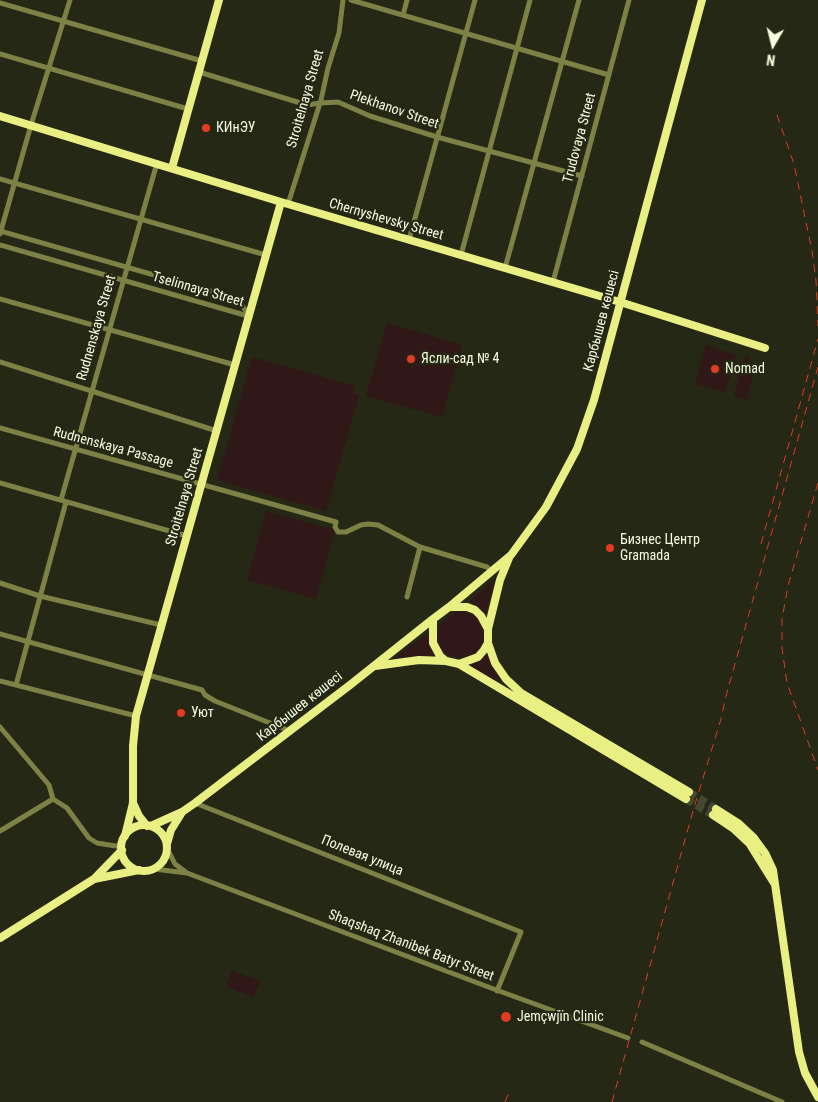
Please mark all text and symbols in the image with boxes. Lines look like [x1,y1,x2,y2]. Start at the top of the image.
north arrow [748,20,798,70]
street label: Stroitelnaya Street [284,48,328,150]
text: N [766,51,776,68]
street label: Plekhanov Street [347,87,441,133]
street label: Trudovaya Street [560,91,600,185]
place label: КИнЭУ [216,120,255,136]
marker: КИнЭУ [200,122,212,134]
street label: Chernyshevsky Street [327,196,445,244]
street label: Tselinnaya Street [150,269,246,311]
street label: Карбышев көшесі [580,269,624,373]
street label: Rudnenskaya Street [74,273,120,383]
place label: Ясли-сад № 4 [421,351,500,367]
marker: Ясли-сад № 4 [405,353,417,365]
place label: Nomad [725,361,765,377]
marker: Nomad [709,363,721,375]
street label: Rudnenskaya Passage [51,424,175,472]
street label: Stroitelnaya Street [163,446,207,548]
place label: Бизнес Центр Gramada [620,532,700,564]
marker: Бизнес Центр Gramada [604,542,616,554]
street label: Карбышев көшесі [254,668,346,746]
place label: Уют [191,705,214,721]
marker: Уют [175,707,187,719]
street label: Полевая улица [319,832,405,880]
street label: Shaqshaq Zhanibek Batyr Street [326,907,496,985]
place label: Jemçwjïn Clinic [517,1009,604,1025]
marker: Jemçwjïn Clinic [499,1010,513,1024]

